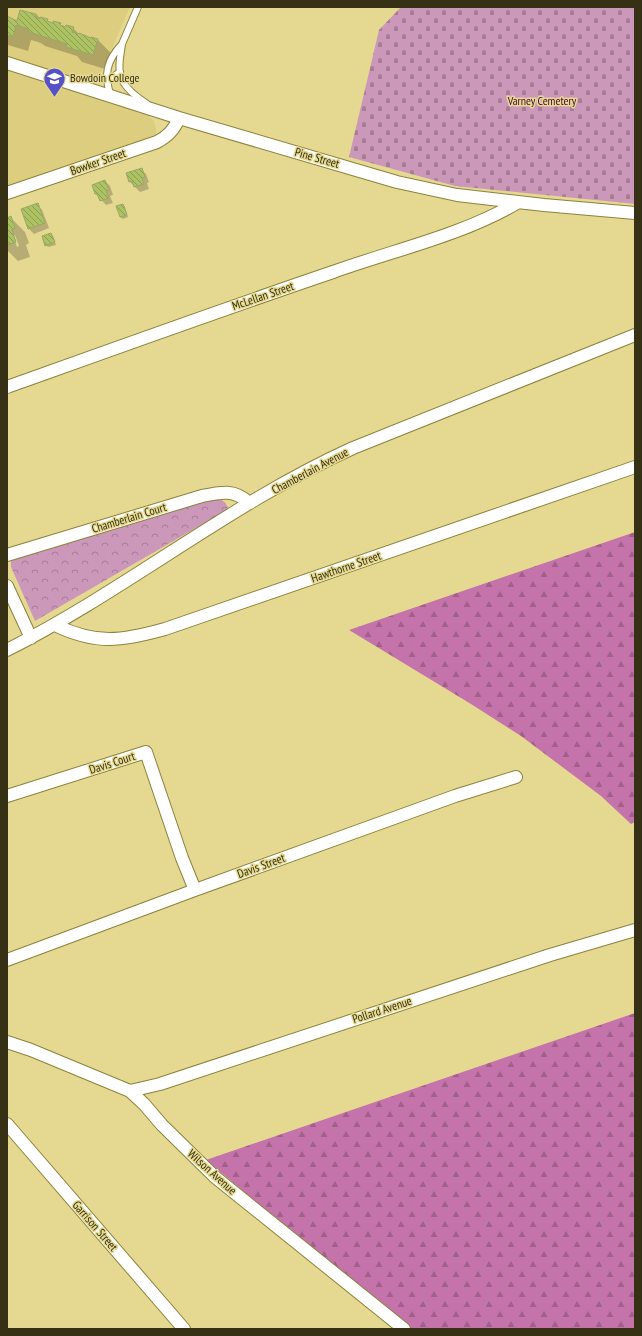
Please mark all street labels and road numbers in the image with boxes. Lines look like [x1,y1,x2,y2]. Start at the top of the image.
street label: Pine Street [293,144,342,171]
street label: Bowker Street [68,145,128,178]
street label: McLellan Street [230,278,296,313]
street label: Chamberlain Avenue [269,444,351,497]
street label: Chamberlain Court [90,499,169,536]
street label: Hawthorne Street [309,547,383,585]
street label: Davis Court [87,748,137,777]
street label: Davis Street [235,850,287,881]
street label: Pollard Avenue [350,993,414,1026]
street label: Wilson Avenue [185,1146,240,1197]
street label: Garrison Street [69,1197,122,1254]

